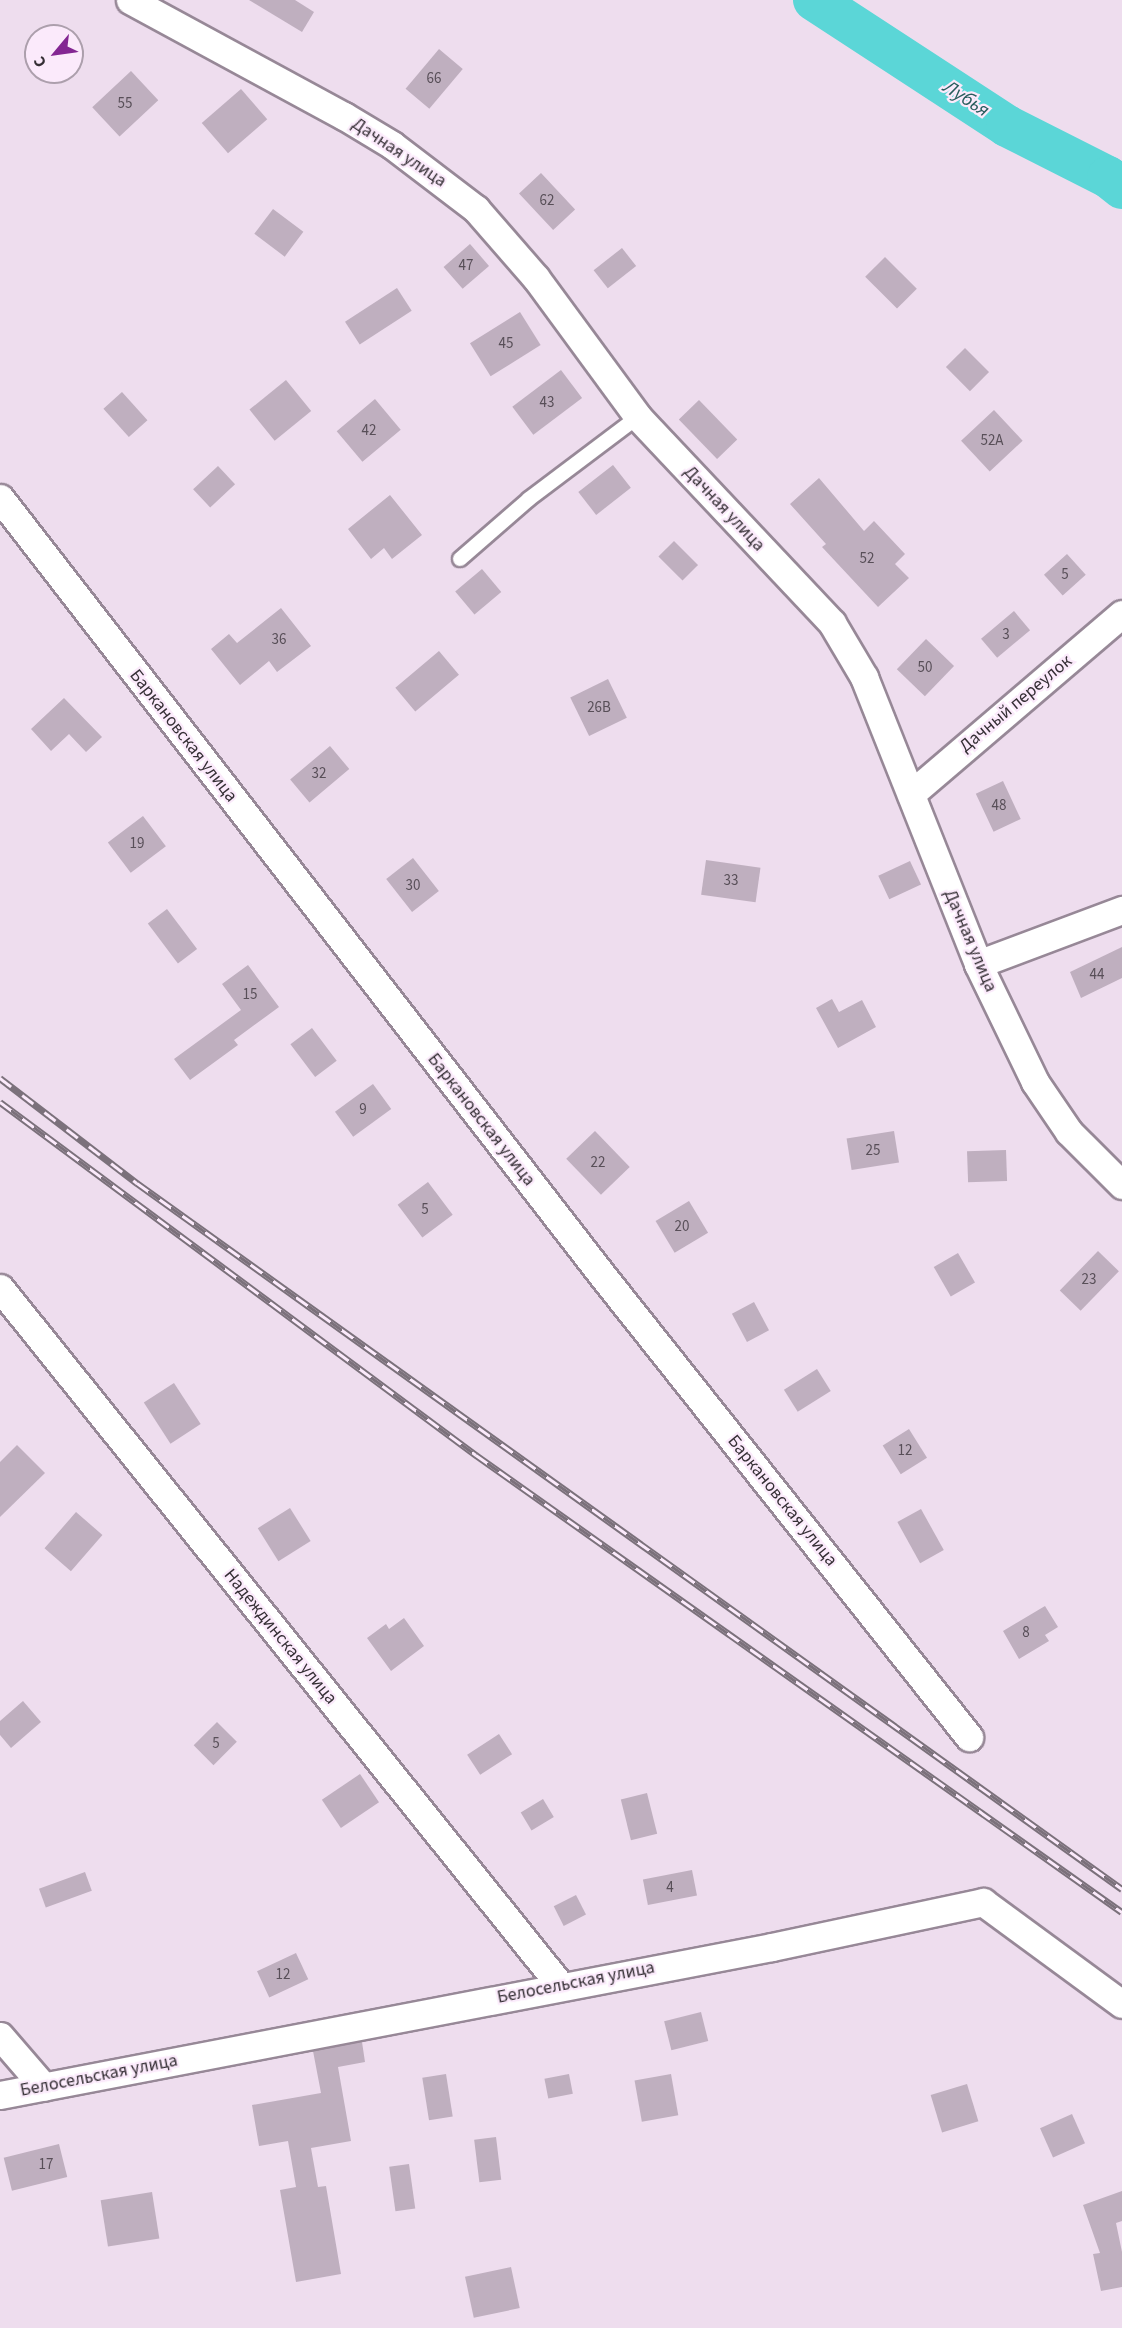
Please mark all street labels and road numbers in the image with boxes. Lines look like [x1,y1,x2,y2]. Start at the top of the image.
street label: Дачная улица [348,114,450,192]
street label: Дачная улица [679,462,769,556]
street label: Дачный переулок [955,651,1077,757]
street label: Баркановская улица [125,665,241,807]
street label: Дачная улица [939,887,1001,995]
street label: Баркановская улица [423,1049,539,1191]
street label: Баркановская улица [723,1431,841,1571]
street label: Надеждинская улица [219,1565,341,1709]
street label: Белосельская улица [495,1957,657,2009]
street label: Белосельская улица [18,2050,180,2102]

